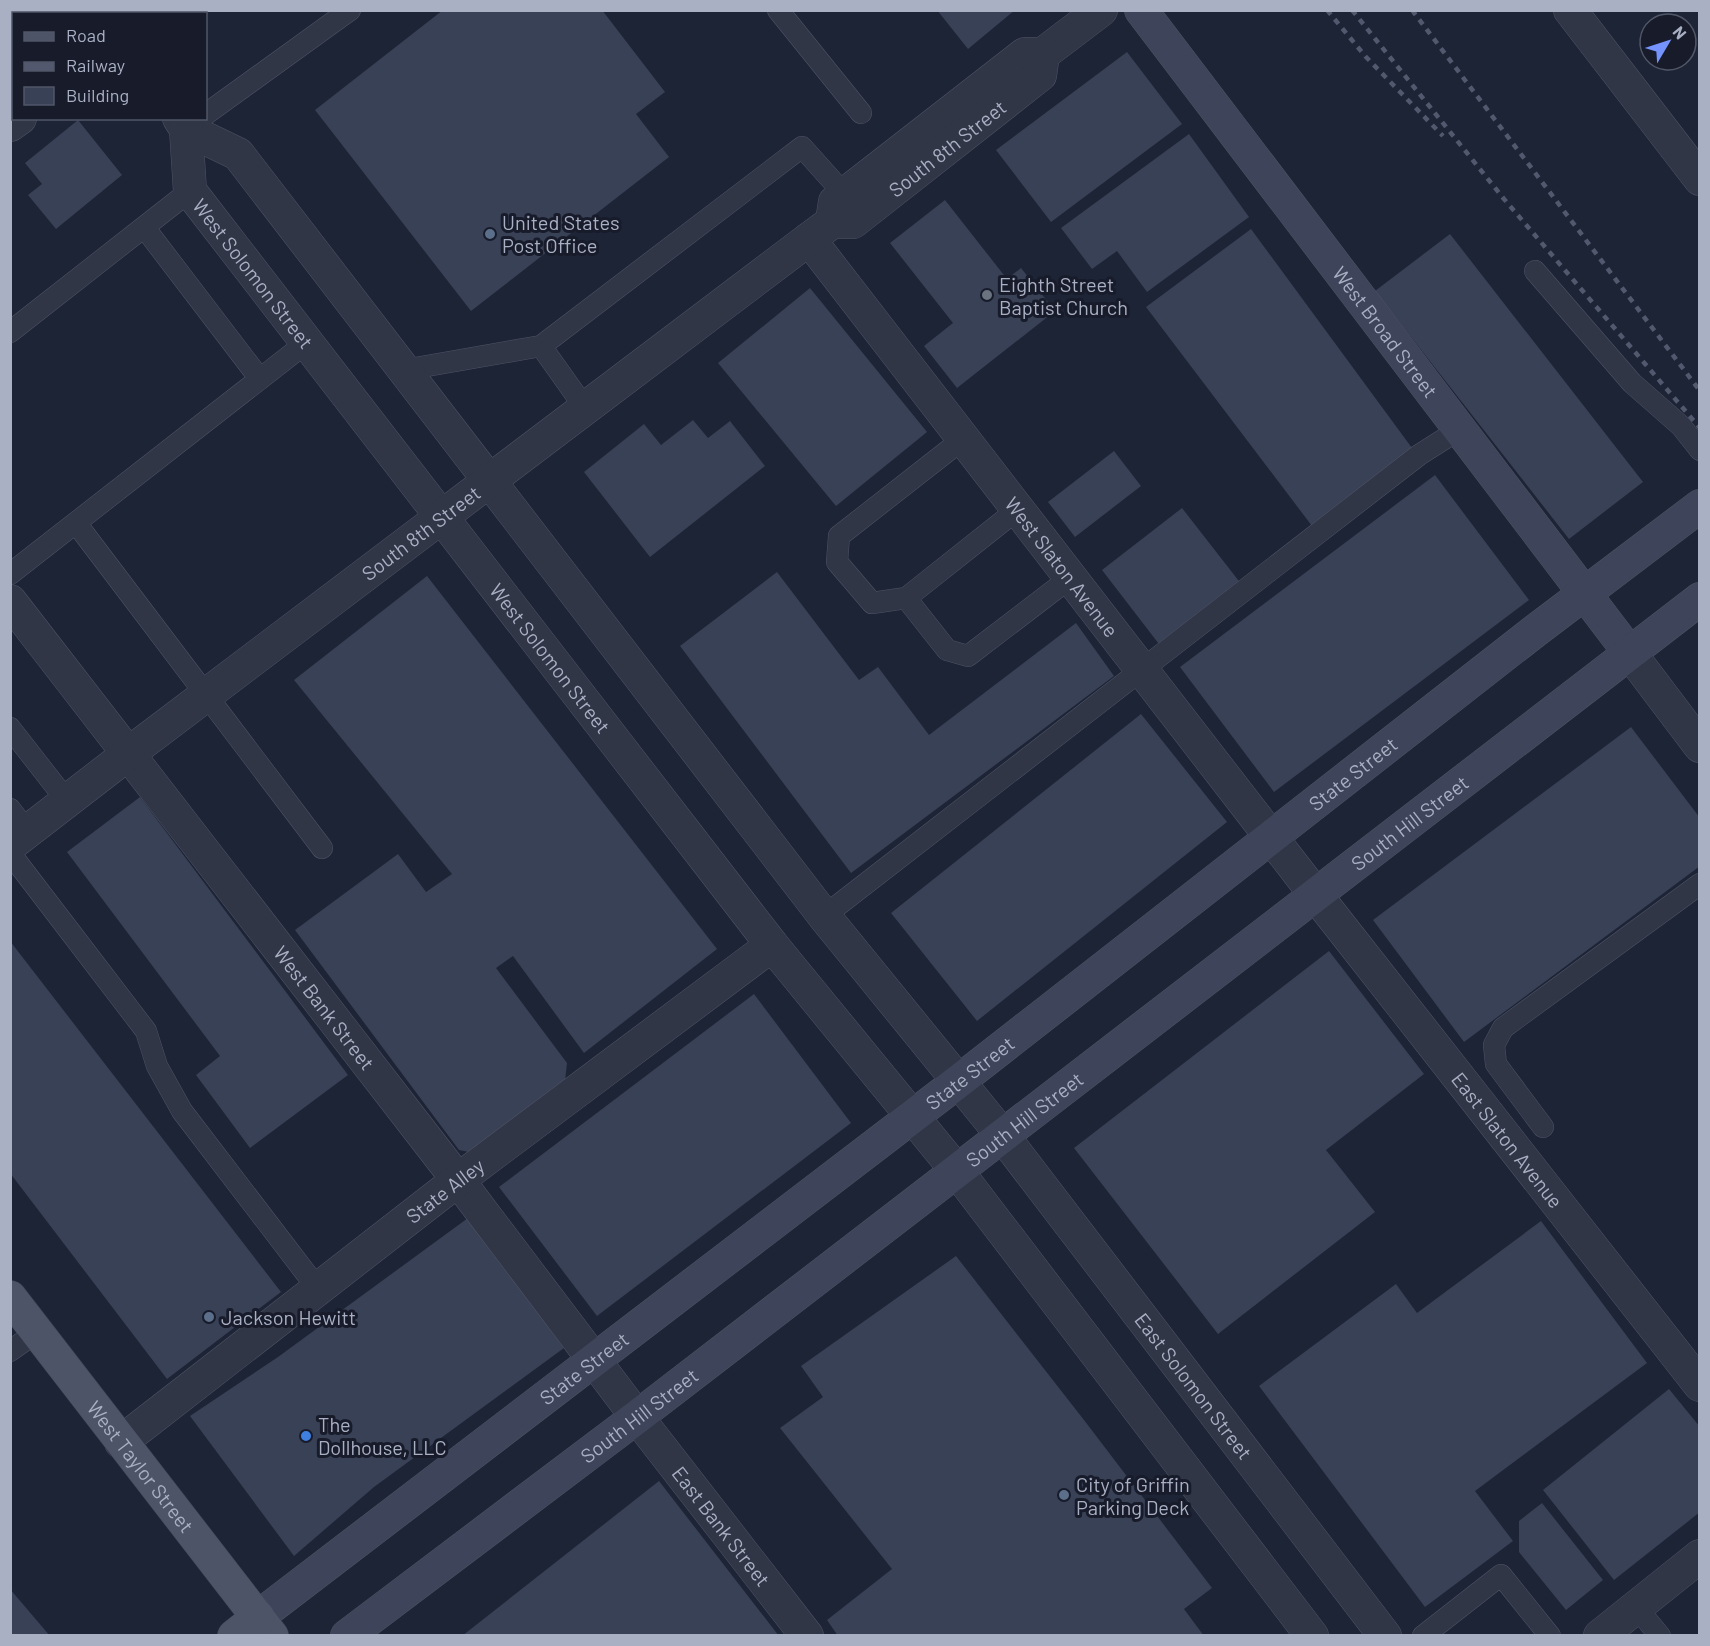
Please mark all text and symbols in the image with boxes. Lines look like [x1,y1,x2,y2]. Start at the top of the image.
legend [12,12,207,120]
north arrow [1638,12,1698,72]
text: N [1669,22,1691,42]
text: Road [66,24,106,46]
text: Railway [66,54,125,76]
text: Building [66,84,129,106]
street label: South 8th Street [884,95,1010,202]
street label: West Solomon Street [188,194,319,353]
place label: United States Post Office [502,210,620,257]
marker: United States Post Office [483,227,497,241]
street label: West Broad Street [1328,261,1443,402]
place label: Eighth Street Baptist Church [999,272,1128,319]
marker: Eighth Street Baptist Church [980,288,994,302]
street label: South 8th Street [357,480,485,585]
street label: West Slaton Avenue [1000,492,1124,642]
street label: West Solomon Street [485,578,616,738]
street label: State Street [1304,732,1402,815]
street label: South Hill Street [1346,770,1473,875]
street label: West Bank Street [269,941,380,1074]
street label: State Street [921,1031,1019,1114]
street label: South Hill Street [961,1066,1088,1172]
street label: East Slaton Avenue [1447,1067,1568,1212]
street label: State Alley [401,1153,488,1228]
place label: Jackson Hewitt [221,1305,356,1329]
street label: East Solomon Street [1130,1308,1257,1464]
marker: Jackson Hewitt [202,1310,216,1324]
street label: State Street [535,1326,633,1410]
street label: South Hill Street [575,1363,702,1468]
street label: West Taylor Street [82,1396,199,1537]
place label: The Dollhouse, LLC [318,1412,447,1459]
marker: The Dollhouse, LLC [299,1429,313,1443]
street label: East Bank Street [668,1461,776,1591]
place label: City of Griffin Parking Deck [1076,1472,1190,1519]
marker: City of Griffin Parking Deck [1057,1488,1071,1502]

